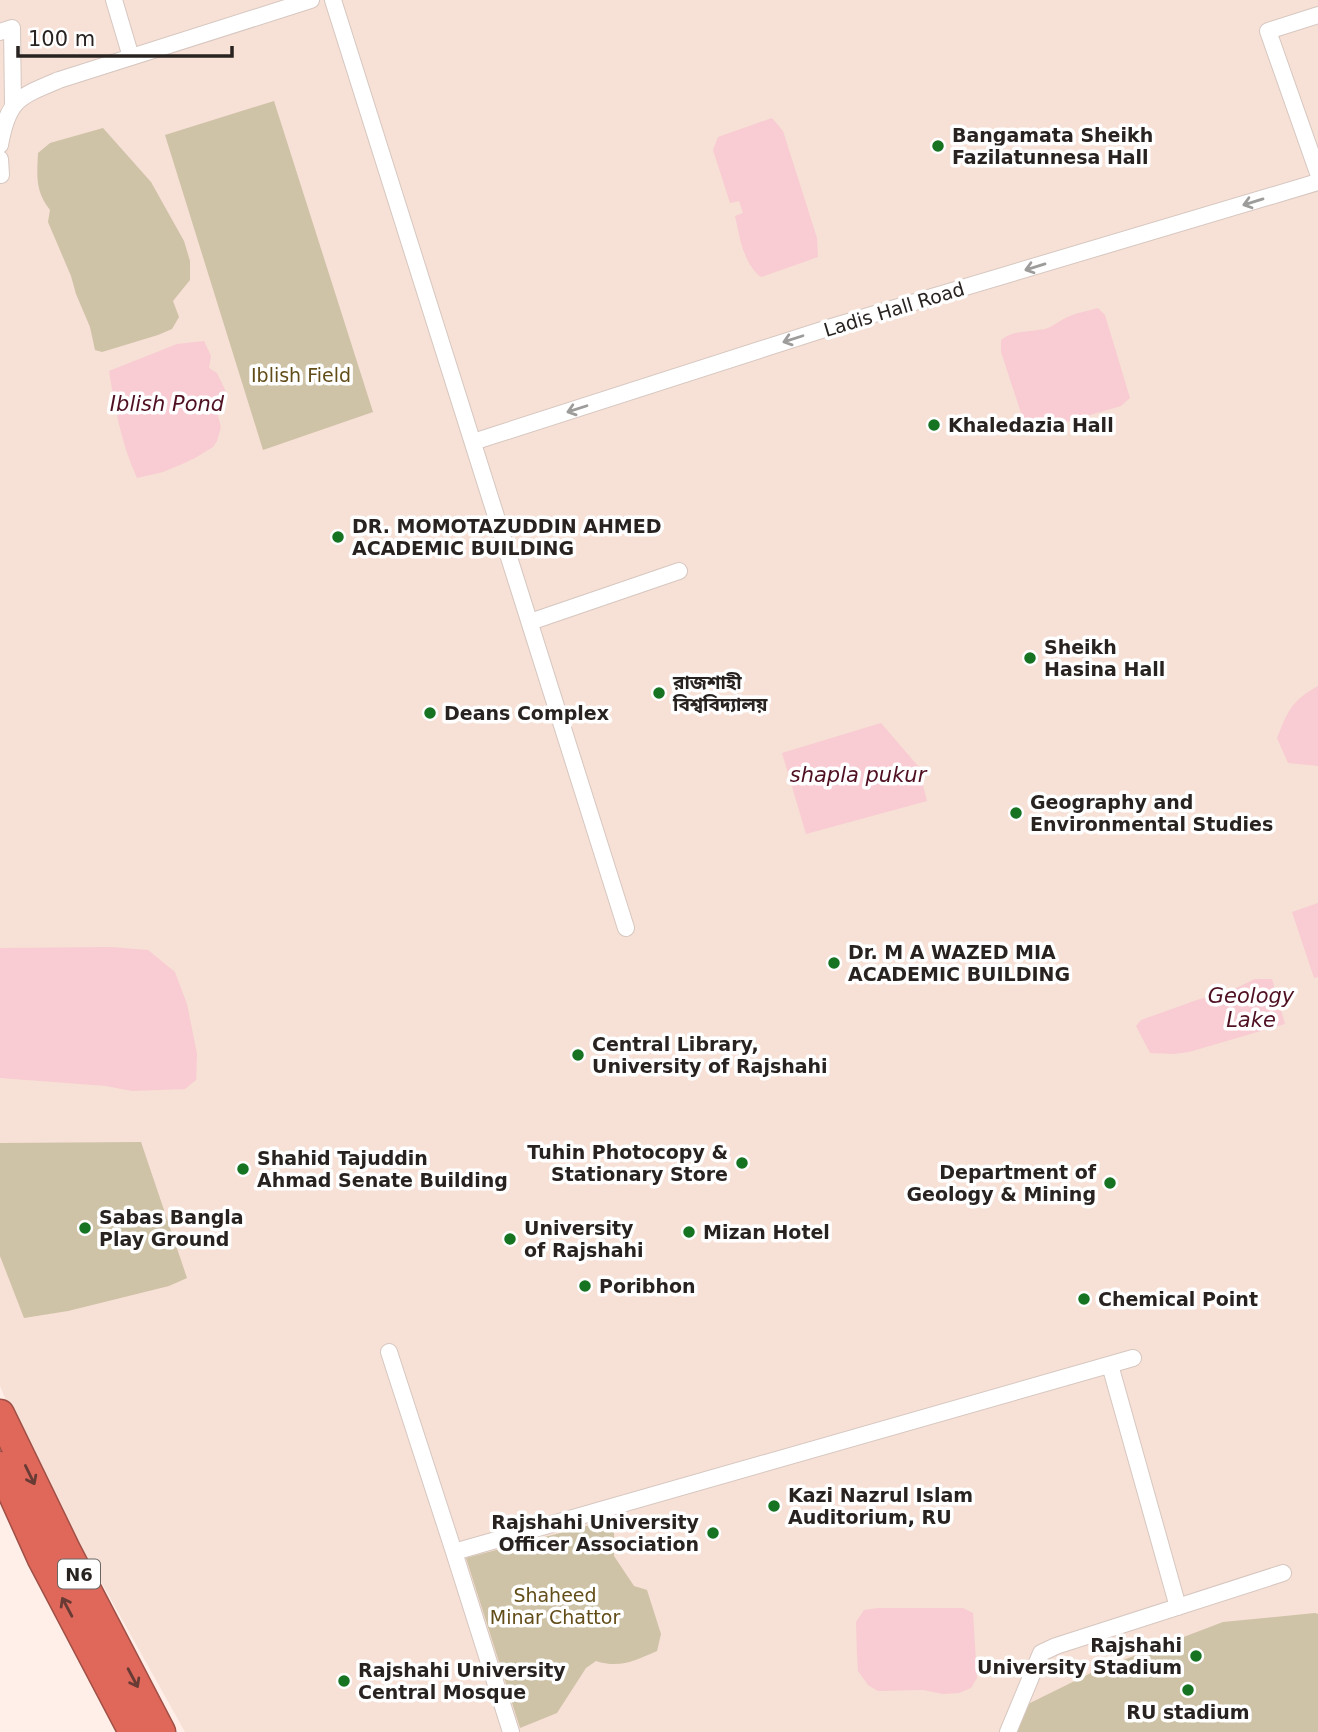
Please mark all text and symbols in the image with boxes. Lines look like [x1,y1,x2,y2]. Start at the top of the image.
scale bar [18,14,231,58]
text: 100 m [28,27,95,51]
place label: Bangamata Sheikh Fazilatunnesa Hall [952,124,1153,168]
marker: Bangamata Sheikh Fazilatunnesa Hall [930,138,946,154]
one-way arrow [1242,196,1264,209]
one-way arrow [1024,261,1046,274]
street label: Ladis Hall Road [821,277,967,341]
one-way arrow [783,334,805,347]
park label: Iblish Field [251,364,351,386]
water label: Iblish Pond [110,392,225,416]
one-way arrow [566,404,588,416]
place label: Khaledazia Hall [948,414,1114,436]
marker: Khaledazia Hall [926,417,942,433]
place label: DR. MOMOTAZUDDIN AHMED ACADEMIC BUILDING [352,515,662,559]
marker: DR. MOMOTAZUDDIN AHMED ACADEMIC BUILDING [330,529,346,545]
place label: Sheikh Hasina Hall [1044,636,1165,680]
marker: Sheikh Hasina Hall [1022,650,1038,666]
place label: রাজশাহী বিশ্ববিদ্যালয় [672,671,768,715]
marker: রাজশাহী বিশ্ববিদ্যালয় [651,685,667,701]
place label: Deans Complex [444,702,609,724]
marker: Deans Complex [422,705,438,721]
water label: shapla pukur [790,763,928,787]
place label: Geography and Environmental Studies [1030,791,1273,835]
marker: Geography and Environmental Studies [1008,805,1024,821]
place label: Dr. M A WAZED MIA ACADEMIC BUILDING [848,941,1070,985]
marker: Dr. M A WAZED MIA ACADEMIC BUILDING [826,955,842,971]
water label: Geology Lake [1208,984,1295,1032]
place label: Central Library, University of Rajshahi [592,1033,828,1077]
marker: Central Library, University of Rajshahi [570,1047,586,1063]
place label: Tuhin Photocopy & Stationary Store [527,1141,728,1185]
place label: Shahid Tajuddin Ahmad Senate Building [257,1147,508,1191]
marker: Tuhin Photocopy & Stationary Store [734,1155,750,1171]
marker: Shahid Tajuddin Ahmad Senate Building [235,1161,251,1177]
place label: Department of Geology & Mining [907,1161,1097,1205]
marker: Department of Geology & Mining [1102,1175,1118,1191]
place label: Sabas Bangla Play Ground [99,1206,244,1250]
place label: University of Rajshahi [524,1217,644,1261]
marker: Sabas Bangla Play Ground [77,1220,93,1236]
place label: Mizan Hotel [703,1221,830,1243]
marker: Mizan Hotel [681,1224,697,1240]
marker: University of Rajshahi [502,1231,518,1247]
place label: Poribhon [599,1275,696,1297]
marker: Poribhon [577,1278,593,1294]
place label: Chemical Point [1098,1288,1258,1310]
marker: Chemical Point [1076,1291,1092,1307]
one-way arrow [23,1464,37,1485]
place label: Kazi Nazrul Islam Auditorium, RU [788,1484,973,1528]
marker: Kazi Nazrul Islam Auditorium, RU [766,1498,782,1514]
place label: Rajshahi University Officer Association [491,1511,700,1555]
marker: Rajshahi University Officer Association [705,1525,721,1541]
road number: N6 [58,1560,100,1588]
park label: Shaheed Minar Chattor [490,1584,620,1628]
one-way arrow [60,1597,73,1618]
place label: Rajshahi University Stadium [977,1634,1182,1678]
marker: Rajshahi University Stadium [1188,1648,1204,1664]
place label: Rajshahi University Central Mosque [358,1659,566,1703]
one-way arrow [127,1667,140,1688]
marker: Rajshahi University Central Mosque [336,1673,352,1689]
marker: RU stadium [1180,1682,1196,1698]
place label: RU stadium [1126,1701,1250,1723]

